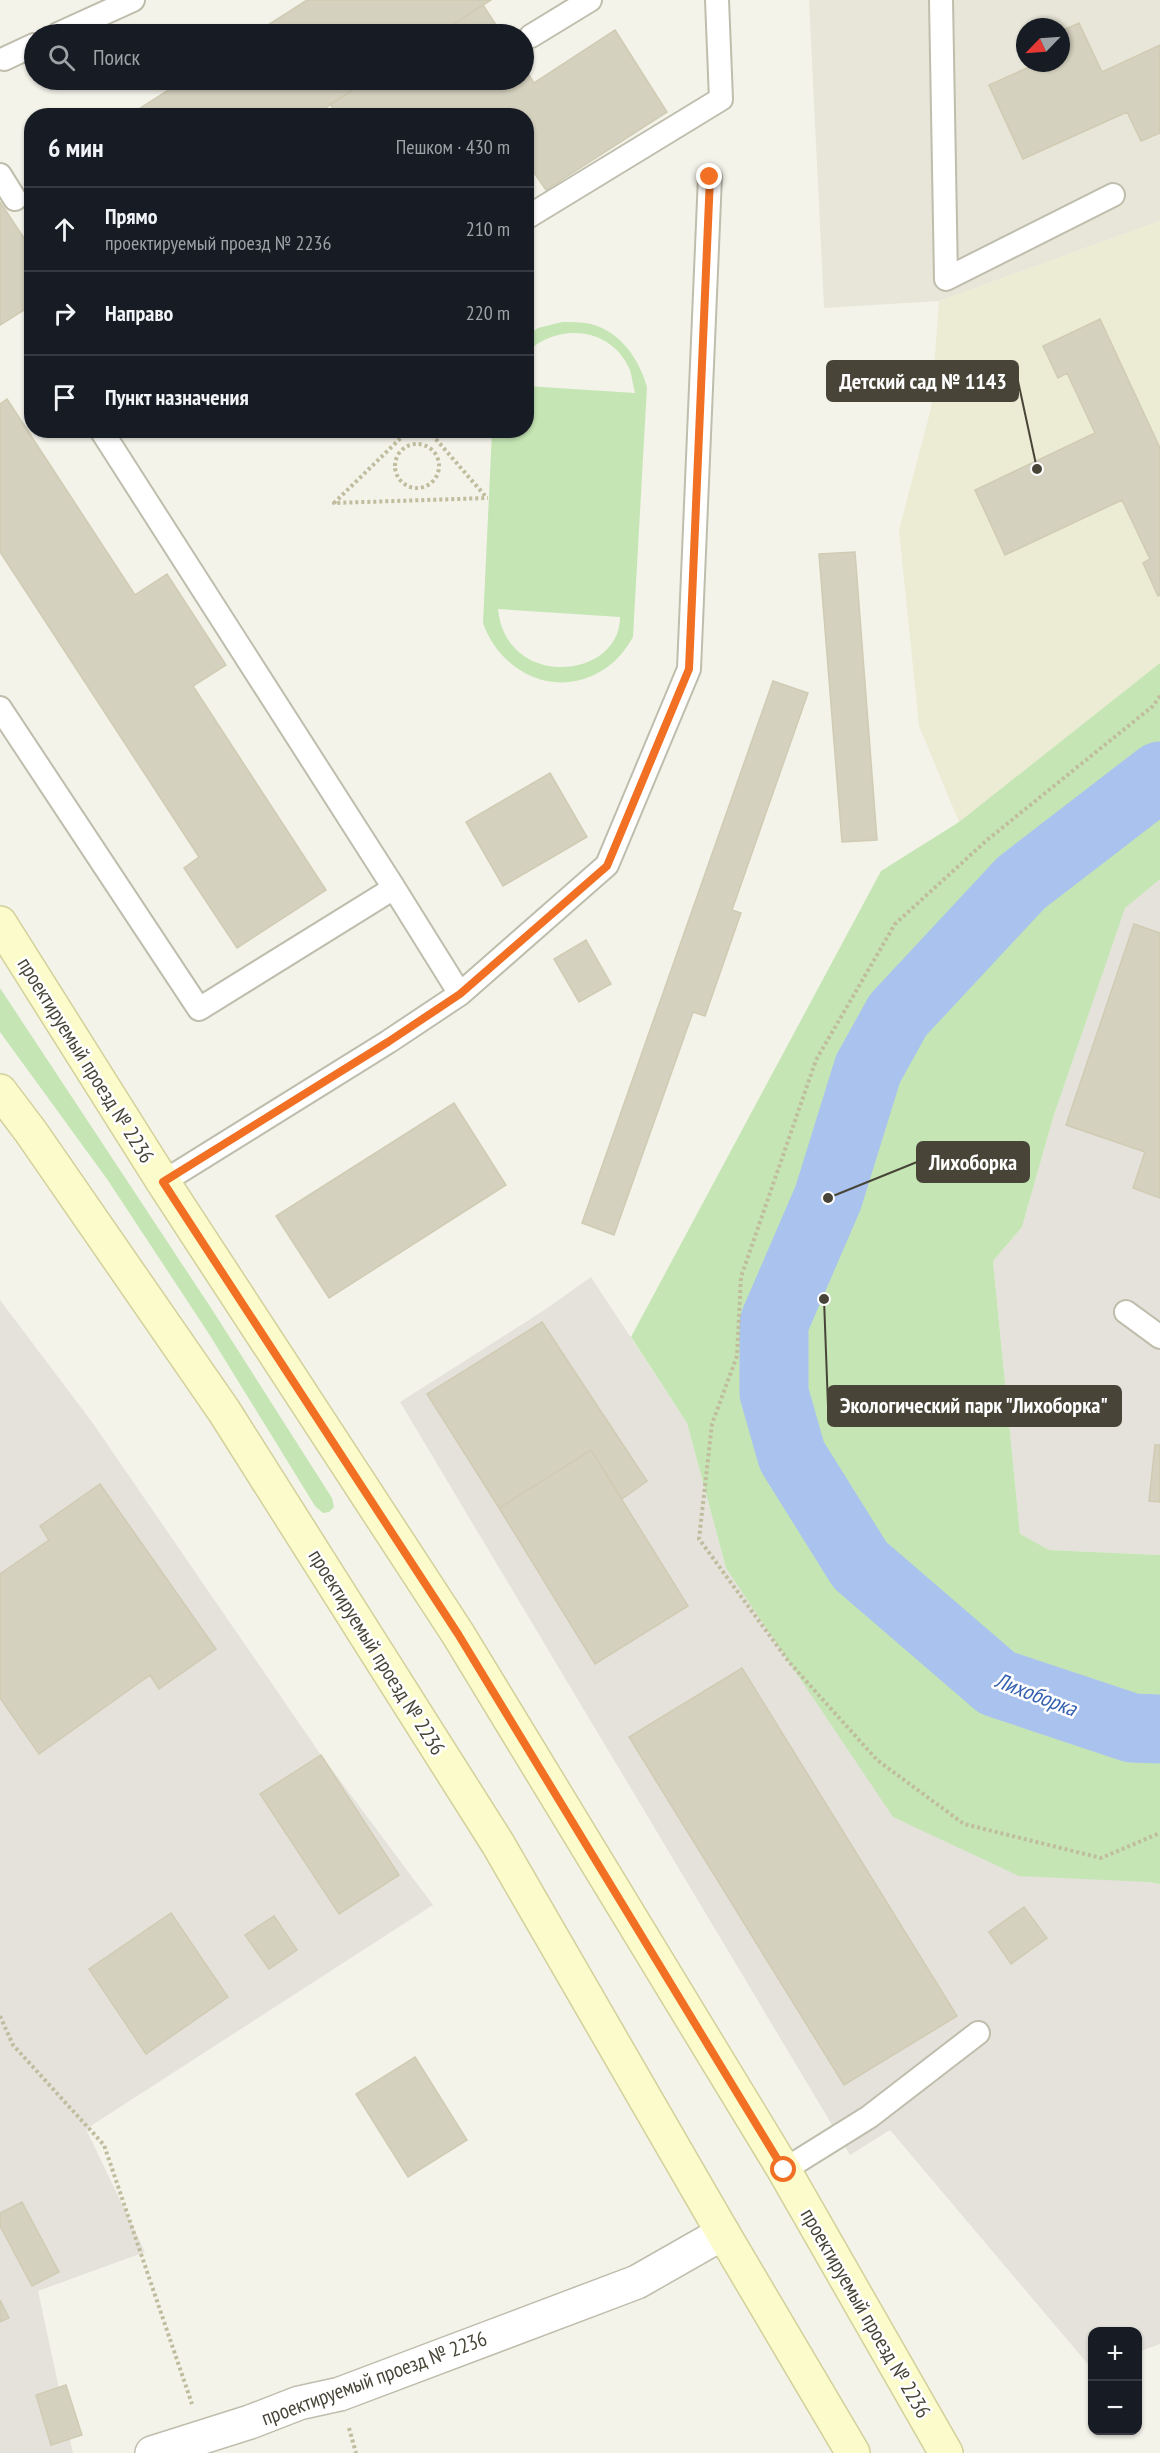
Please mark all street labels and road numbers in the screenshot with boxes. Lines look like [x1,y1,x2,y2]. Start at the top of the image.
street label: проектируемый проезд № 2236 [12,952,160,1168]
street label: проектируемый проезд № 2236 [303,1544,451,1760]
street label: проектируемый проезд № 2236 [795,2203,937,2423]
street label: проектируемый проезд № 2236 [258,2325,490,2431]

